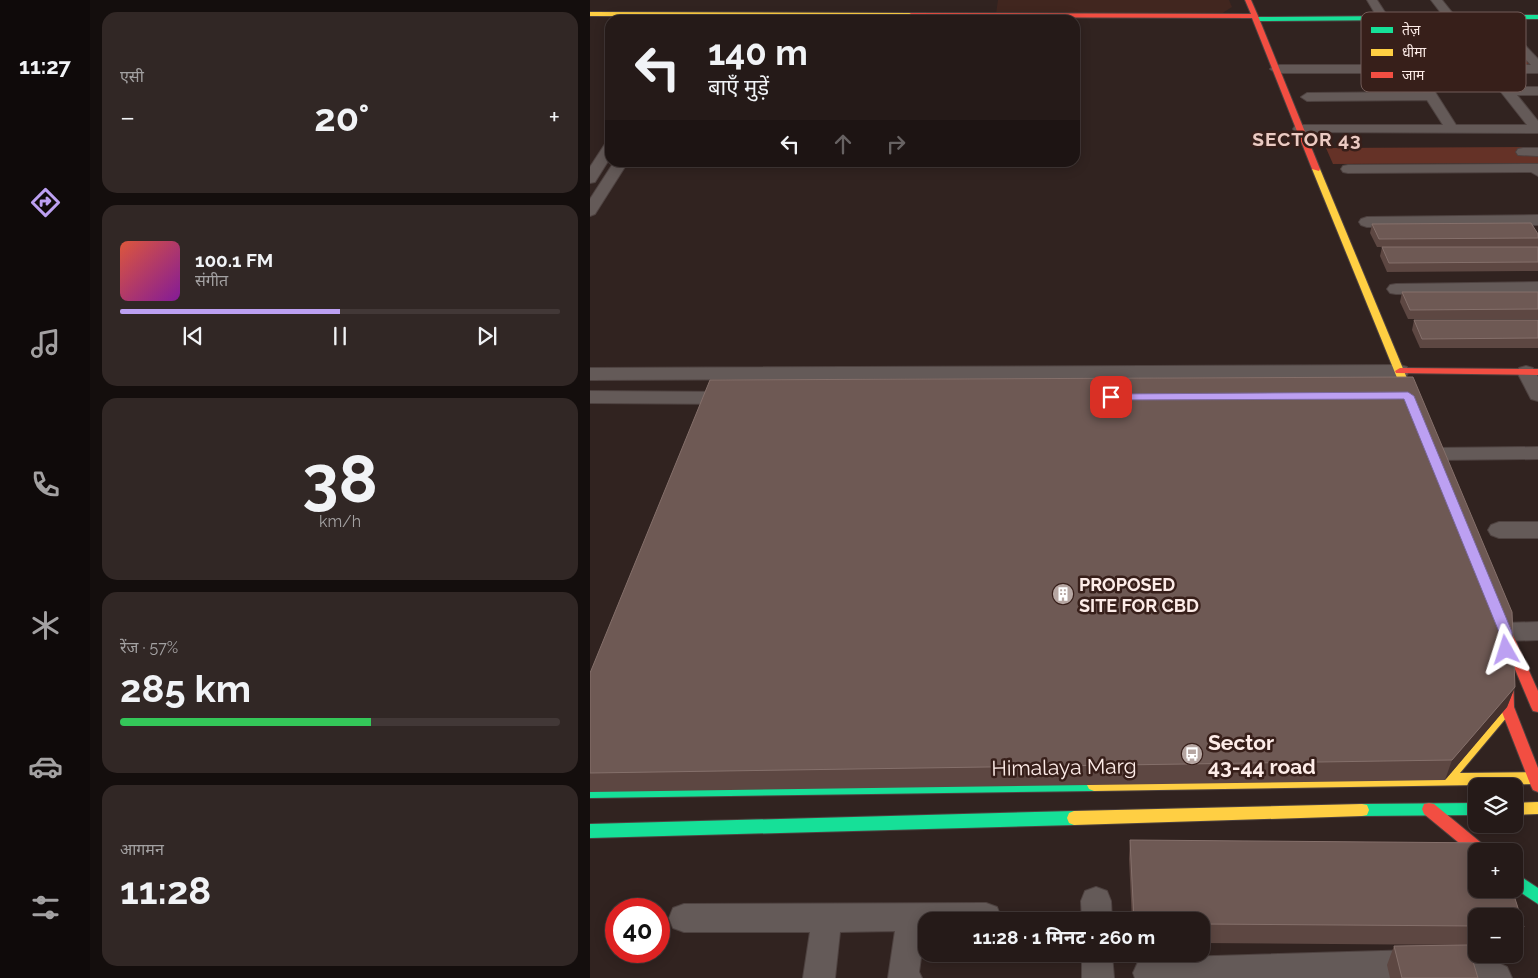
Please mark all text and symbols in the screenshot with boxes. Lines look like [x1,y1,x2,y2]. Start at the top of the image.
legend [1361,12,1526,92]
text: तेज़ [1402,21,1421,38]
text: 140 m [708,32,808,73]
icon: left [625,35,690,100]
text: धीमा [1402,44,1427,60]
text: 11:27 [19,53,71,79]
text: एसी [120,67,144,86]
text: जाम [1402,67,1425,83]
text: बाएँ मुड़ें [708,74,769,100]
text: 20° [314,95,369,140]
text: − [120,101,135,134]
text: + [548,101,560,134]
district label: SECTOR 43 [1252,128,1362,150]
icon: left [776,130,804,158]
icon: ahead [829,130,857,158]
icon: right [882,130,910,158]
icon: directions [28,185,63,220]
text: 100.1 FM [195,249,273,271]
text: संगीत [195,271,228,290]
icon: previous [179,322,207,350]
icon: pause [326,322,354,350]
icon: next [473,322,501,350]
icon: music [28,326,63,361]
pin [1090,376,1132,418]
icon: arrive [1097,383,1125,411]
text: 38 [302,441,378,517]
icon: phone [28,467,63,502]
text: km/h [319,512,361,531]
place label: PROPOSED SITE FOR CBD [1079,574,1199,616]
building icon: PROPOSED SITE FOR CBD [1051,582,1075,606]
icon: climate [28,608,63,643]
position arrow [1479,623,1531,675]
text: रेंज · 57% [120,638,178,657]
text: 285 km [120,666,251,711]
place label: Sector 43-44 road [1208,730,1316,779]
bus stop icon: Sector 43-44 road [1180,742,1204,766]
icon: car [28,749,63,784]
street label: Himalaya Marg [991,753,1137,781]
map controls [1468,778,1523,963]
button: layers [1468,778,1523,833]
text: आगमन [120,840,164,859]
button: + [1468,843,1523,898]
text: 11:28 [120,868,211,913]
icon: filters [28,890,63,925]
speed limit sign: 40 [605,898,670,963]
button: − [1468,908,1523,963]
text: 11:28 · 1 मिनट · 260 m [973,926,1155,948]

